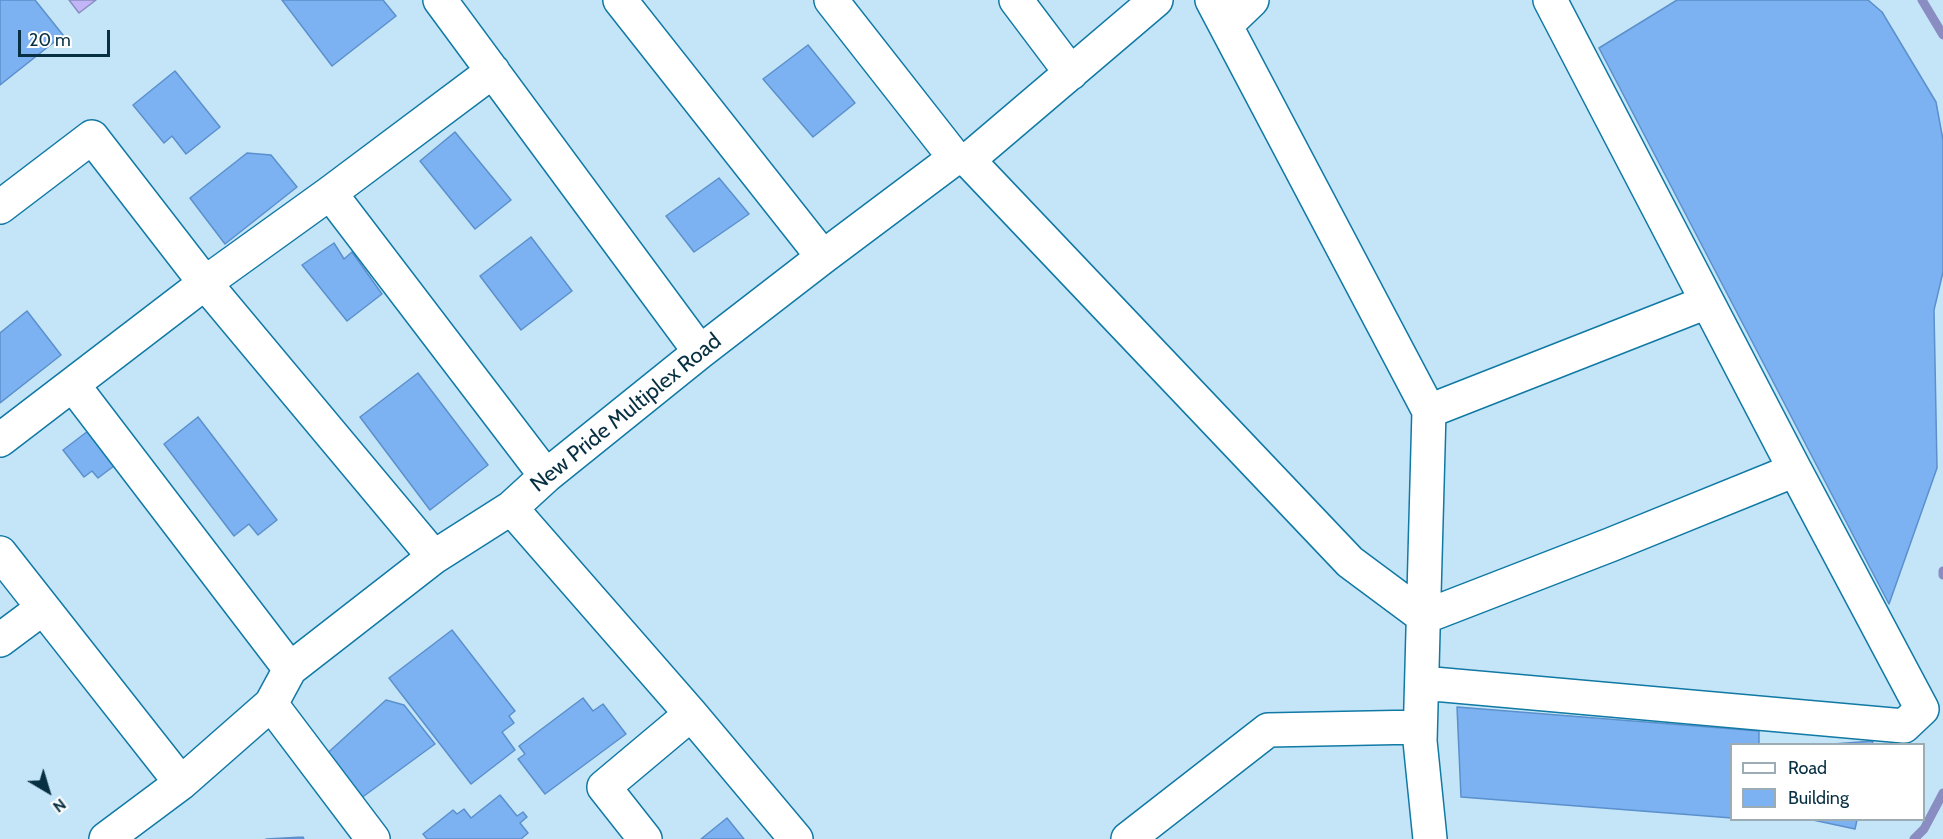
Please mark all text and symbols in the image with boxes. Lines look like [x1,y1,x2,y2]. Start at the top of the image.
scale bar [21,18,112,56]
text: 20 m [29,29,71,51]
street label: New Pride Multiplex Road [525,328,727,498]
legend [1730,743,1925,821]
text: Road [1788,757,1827,779]
north arrow [18,761,78,821]
text: Building [1788,787,1849,809]
text: N [49,795,70,817]

